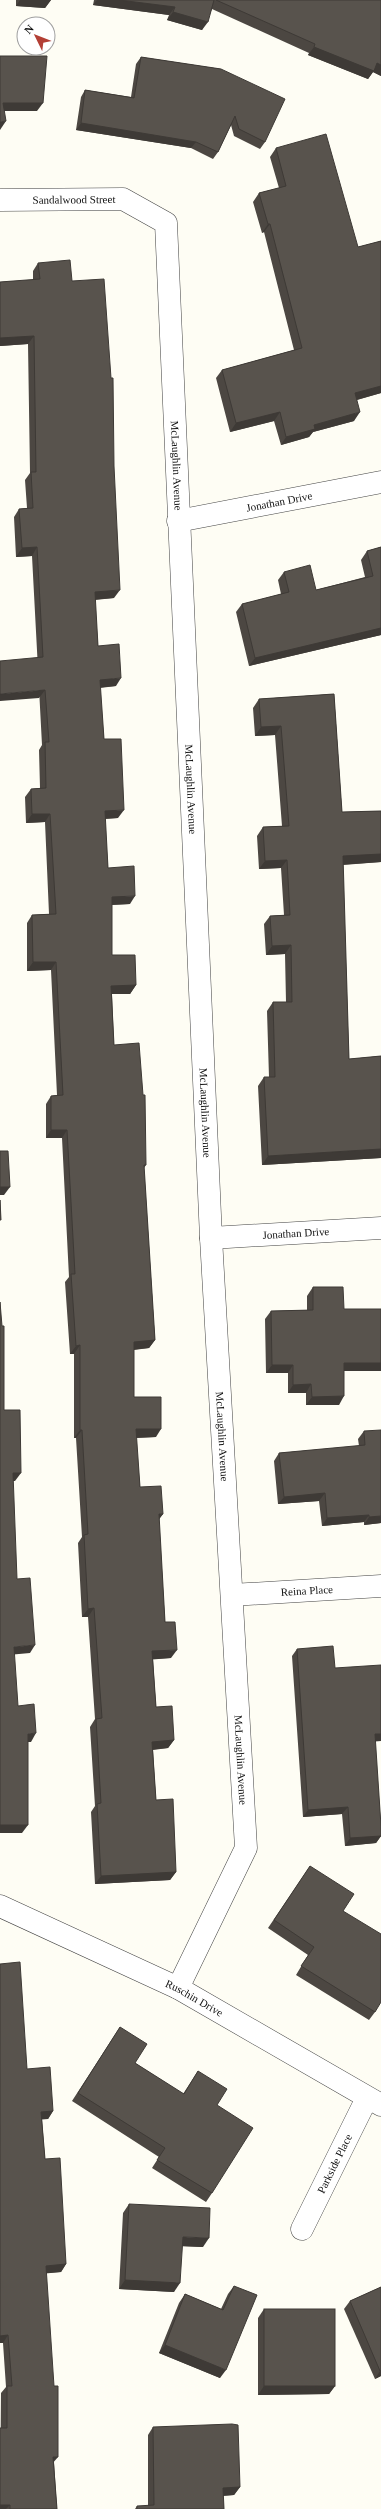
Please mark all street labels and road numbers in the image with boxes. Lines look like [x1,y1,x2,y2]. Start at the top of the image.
street label: Sandalwood Street [33,193,115,206]
street label: McLaughlin Avenue [169,420,185,511]
street label: Jonathan Drive [245,489,313,514]
street label: McLaughlin Avenue [183,744,199,835]
street label: McLaughlin Avenue [197,1068,213,1158]
street label: Jonathan Drive [262,1225,330,1241]
street label: McLaughlin Avenue [214,1391,231,1482]
street label: Reina Place [280,1583,333,1598]
street label: McLaughlin Avenue [232,1715,250,1805]
street label: Ruschin Drive [164,1977,225,2019]
street label: Parkside Place [315,2132,354,2195]

